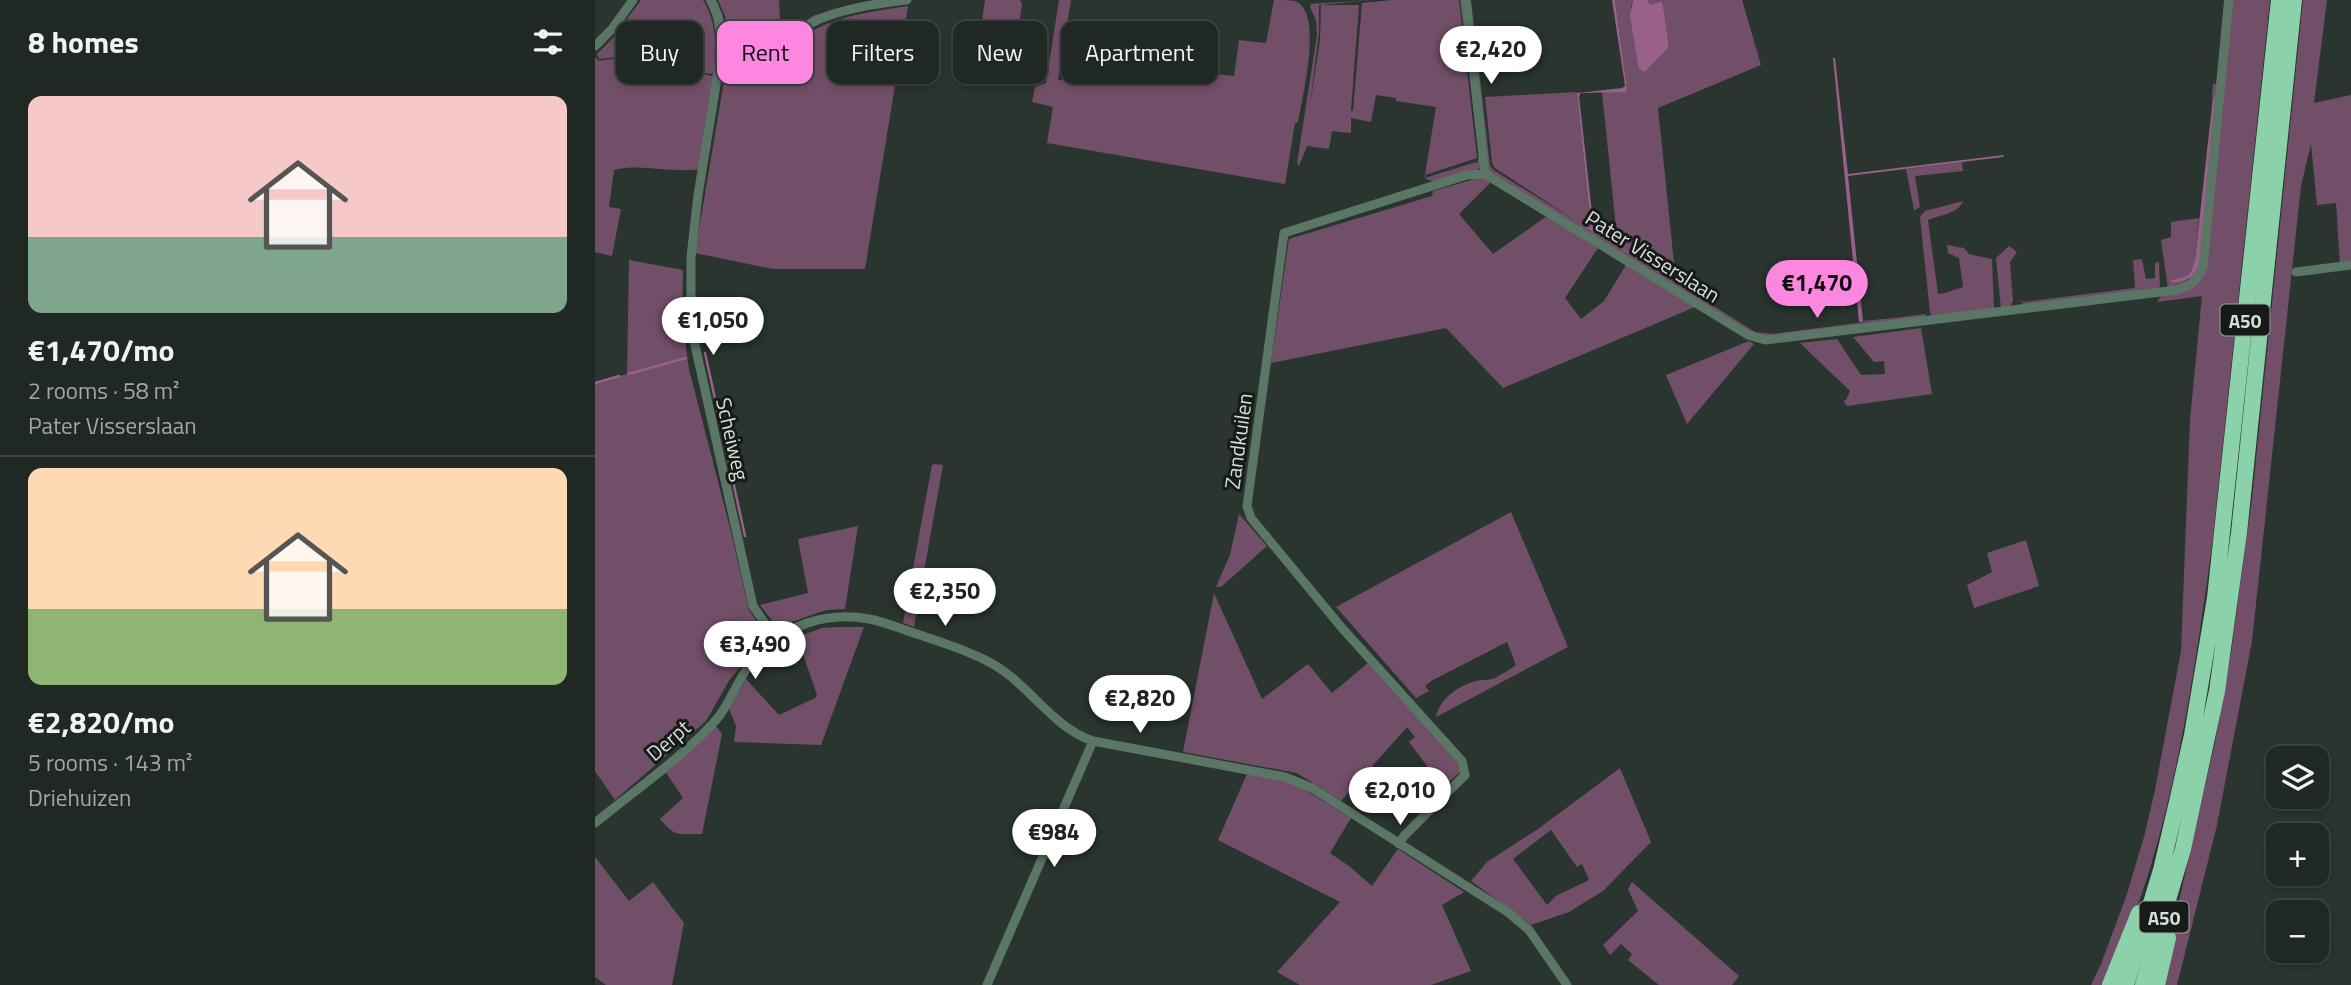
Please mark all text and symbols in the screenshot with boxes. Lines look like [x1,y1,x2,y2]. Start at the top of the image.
text: 8 homes [28,19,139,65]
chip: Buy [616,21,703,84]
chip: Rent [717,21,813,84]
chip: Filters [827,21,939,84]
chip: New [953,21,1047,84]
chip: Apartment [1061,21,1218,84]
icon: filters [529,23,567,61]
pin: €2,420 [1434,27,1548,86]
text: €2,420 [1456,31,1526,66]
icon: home [235,142,361,268]
street label: Pater Visserslaan [1579,202,1727,310]
pin: €1,470 [1760,260,1874,320]
text: €1,470 [1782,265,1852,300]
pin: €1,050 [656,298,770,357]
text: €1,050 [678,302,748,337]
road number: A50 [2221,304,2269,336]
text: €1,470/mo [28,327,174,373]
text: 2 rooms · 58 m² [28,373,179,408]
street label: Zandkuilen [1215,391,1261,491]
street label: Scheiweg [708,394,758,484]
text: Pater Visserslaan [28,408,197,443]
icon: home [235,514,361,640]
pin: €2,350 [888,568,1002,628]
text: €2,350 [910,573,980,608]
pin: €3,490 [698,622,812,681]
text: €3,490 [720,626,790,661]
pin: €2,820 [1083,676,1197,735]
text: €2,820 [1105,680,1175,715]
text: €2,820/mo [28,699,174,745]
street label: Derpt [639,711,698,768]
text: 5 rooms · 143 m² [28,745,192,780]
map controls [2266,746,2329,963]
button: layers [2266,746,2329,809]
pin: €2,010 [1343,768,1457,827]
text: €2,010 [1365,772,1435,807]
text: Driehuizen [28,780,131,815]
pin: €984 [1013,810,1095,869]
text: €984 [1028,814,1080,849]
button: + [2266,823,2329,886]
button: − [2266,900,2329,963]
road number: A50 [2139,902,2189,932]

